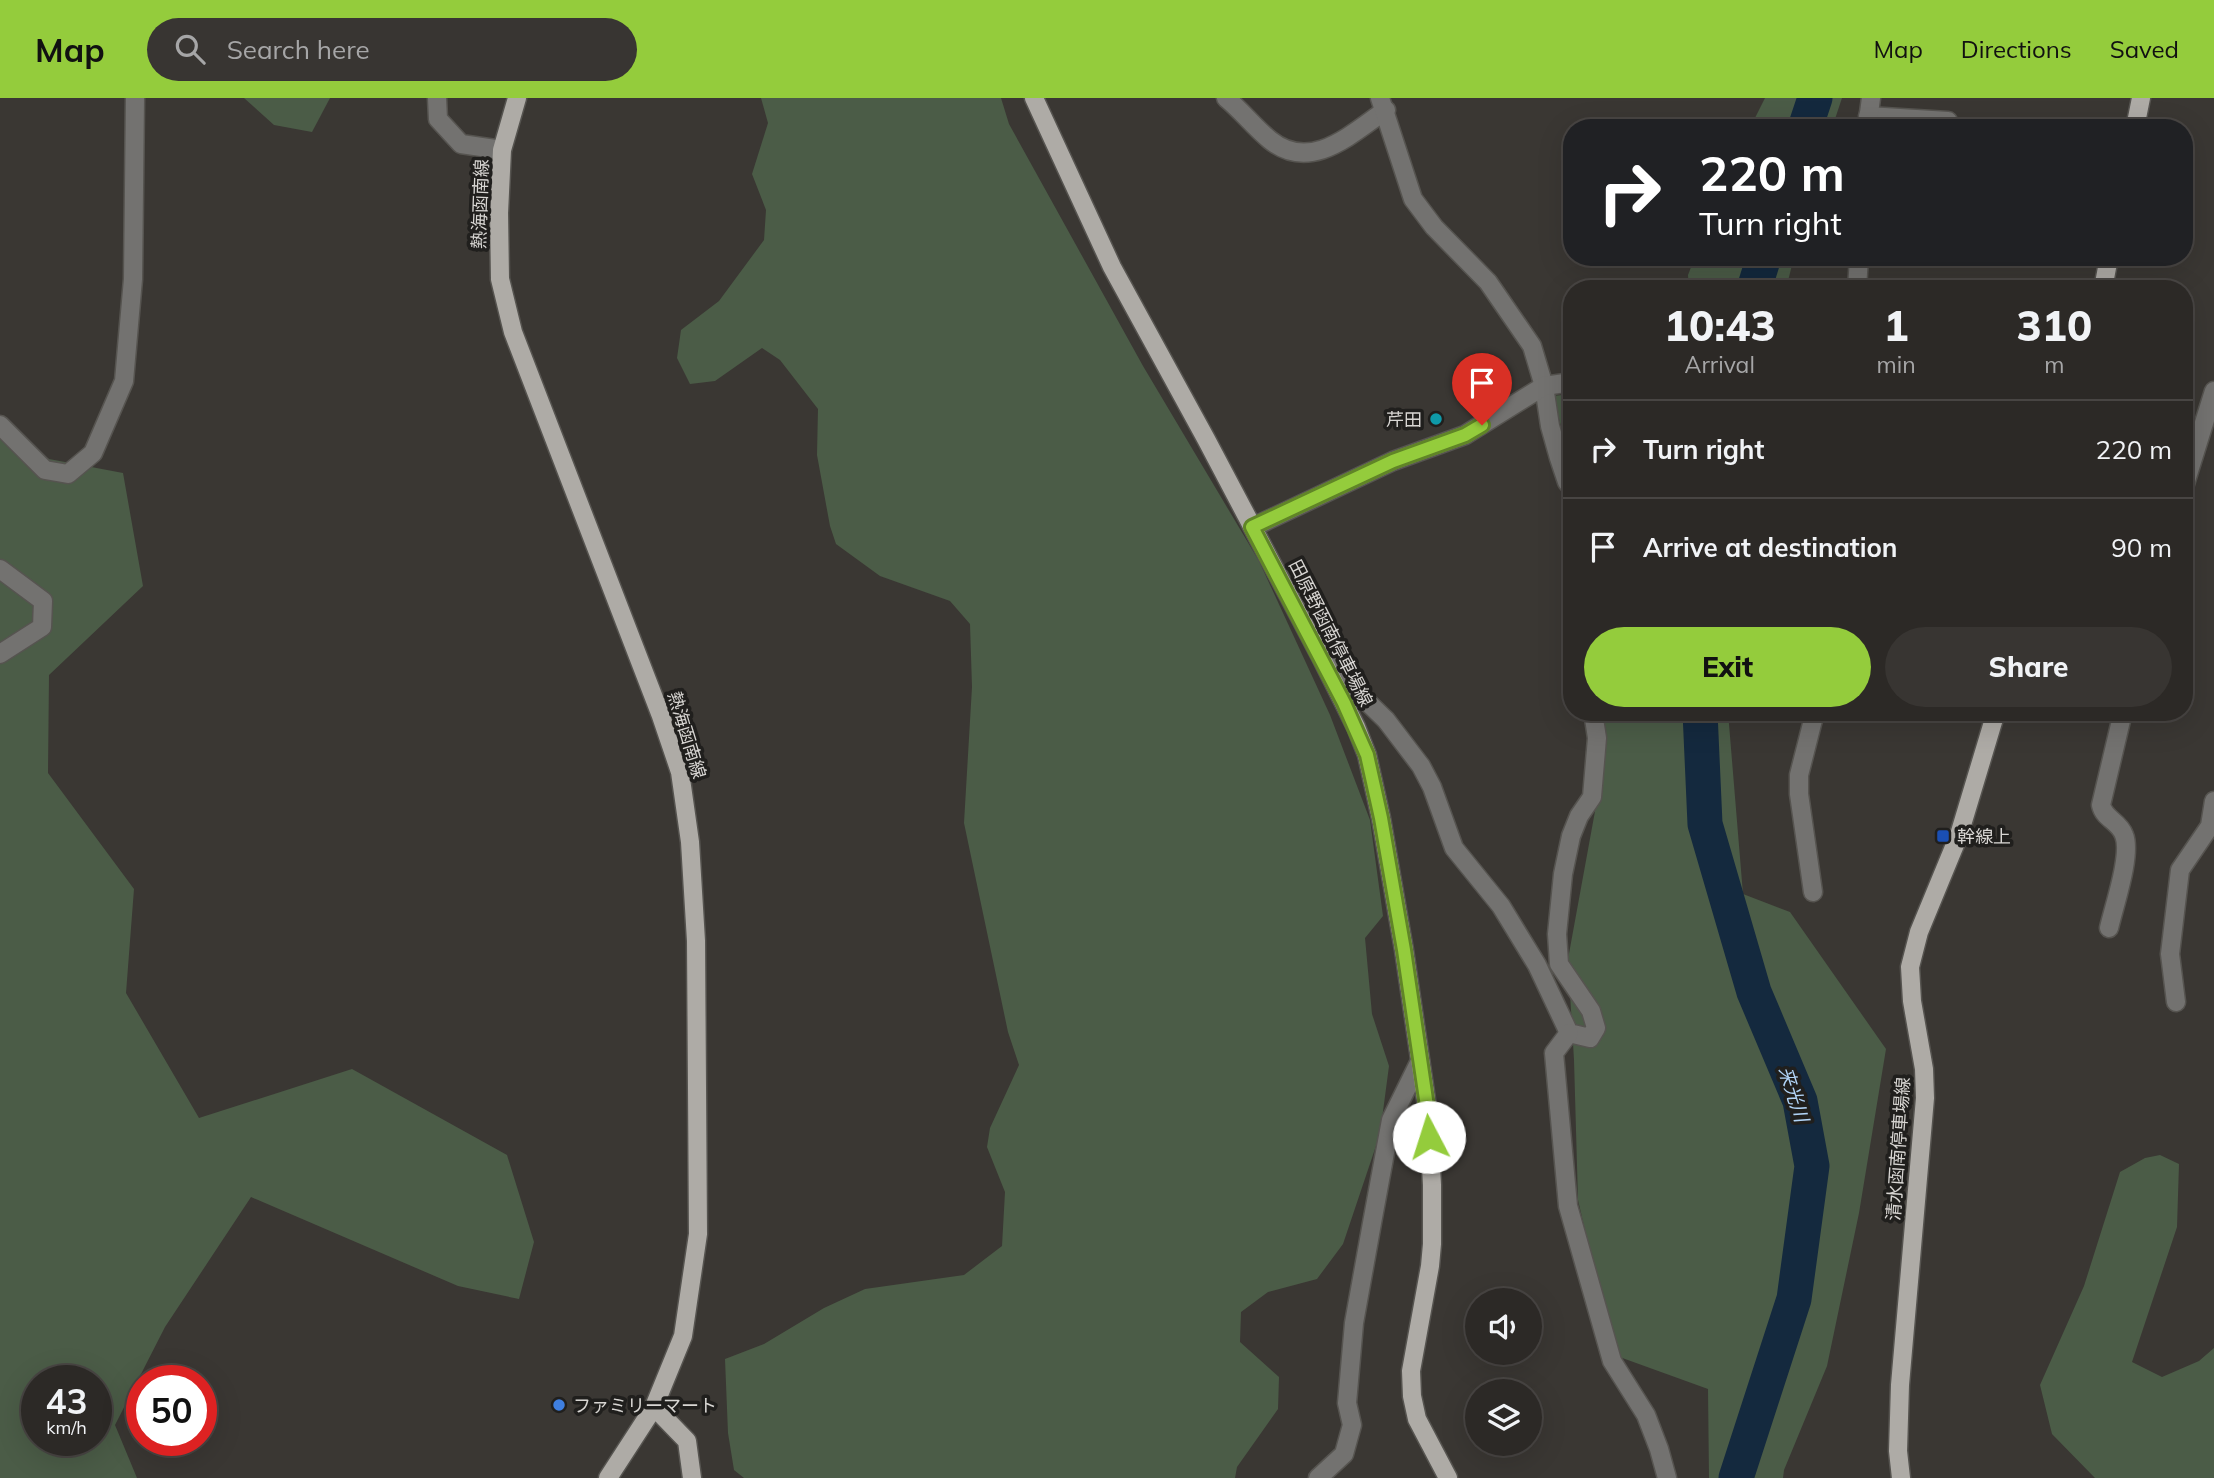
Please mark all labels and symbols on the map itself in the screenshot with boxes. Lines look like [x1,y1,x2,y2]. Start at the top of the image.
street label: 熱海函南線 [467,159,493,249]
pin [1452,353,1512,425]
place label: 芹田 [1386,408,1422,431]
marker: 芹田 [1428,411,1444,427]
street label: 田原野函南停車場線 [1284,556,1378,710]
street label: 熱海函南線 [663,689,711,781]
place label: 幹線上 [1957,825,2011,848]
marker: 幹線上 [1935,828,1951,844]
water label: 来光川 [1774,1063,1815,1127]
street label: 清水函南停車場線 [1882,1076,1914,1222]
position arrow [1392,1100,1466,1174]
speed limit sign: 50 [126,1365,217,1456]
place label: ファミリーマート [573,1394,717,1417]
marker: ファミリーマート [551,1397,567,1413]

